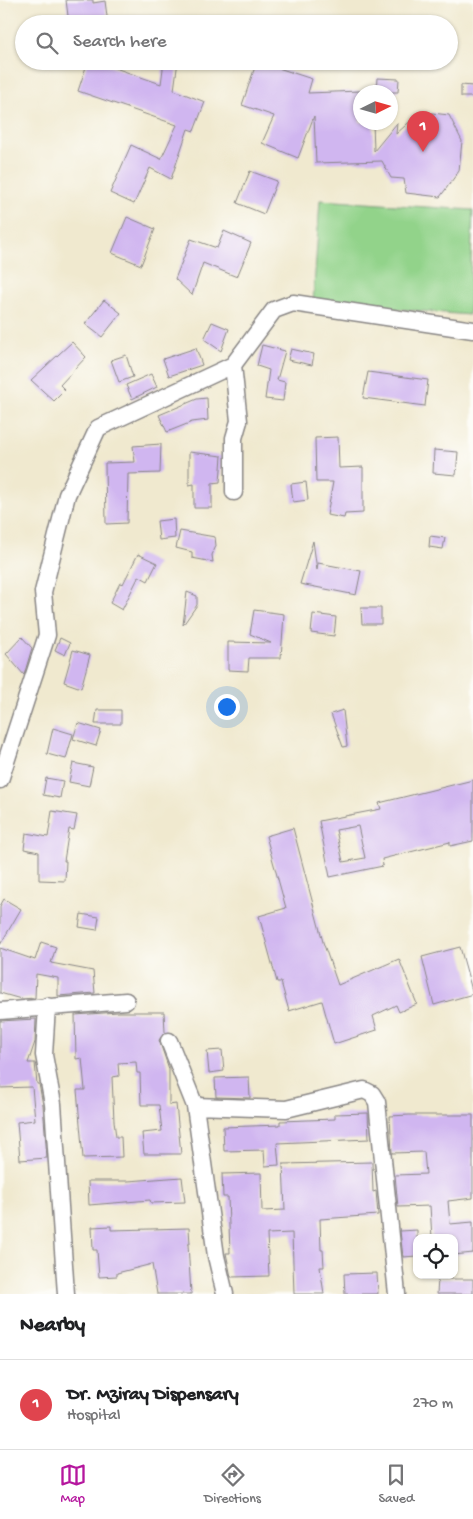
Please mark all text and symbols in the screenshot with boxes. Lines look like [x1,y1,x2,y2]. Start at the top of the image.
search box [15,15,458,70]
icon: search [33,29,61,57]
text: Search here [73,31,167,54]
north arrow [353,85,398,130]
pin: 1 [407,111,439,152]
your location [214,694,240,720]
map controls [413,1234,458,1279]
button: locate [413,1234,458,1279]
text: Nearby [20,1314,85,1339]
text: Dr. Mziray Dispensary [67,1384,239,1407]
text: 1 [33,1395,39,1414]
text: 270 m [413,1395,453,1414]
text: Hospital [67,1407,121,1426]
tab: Map [59,1461,87,1508]
tab: Directions [204,1461,261,1508]
tab: Saved [378,1461,414,1508]

